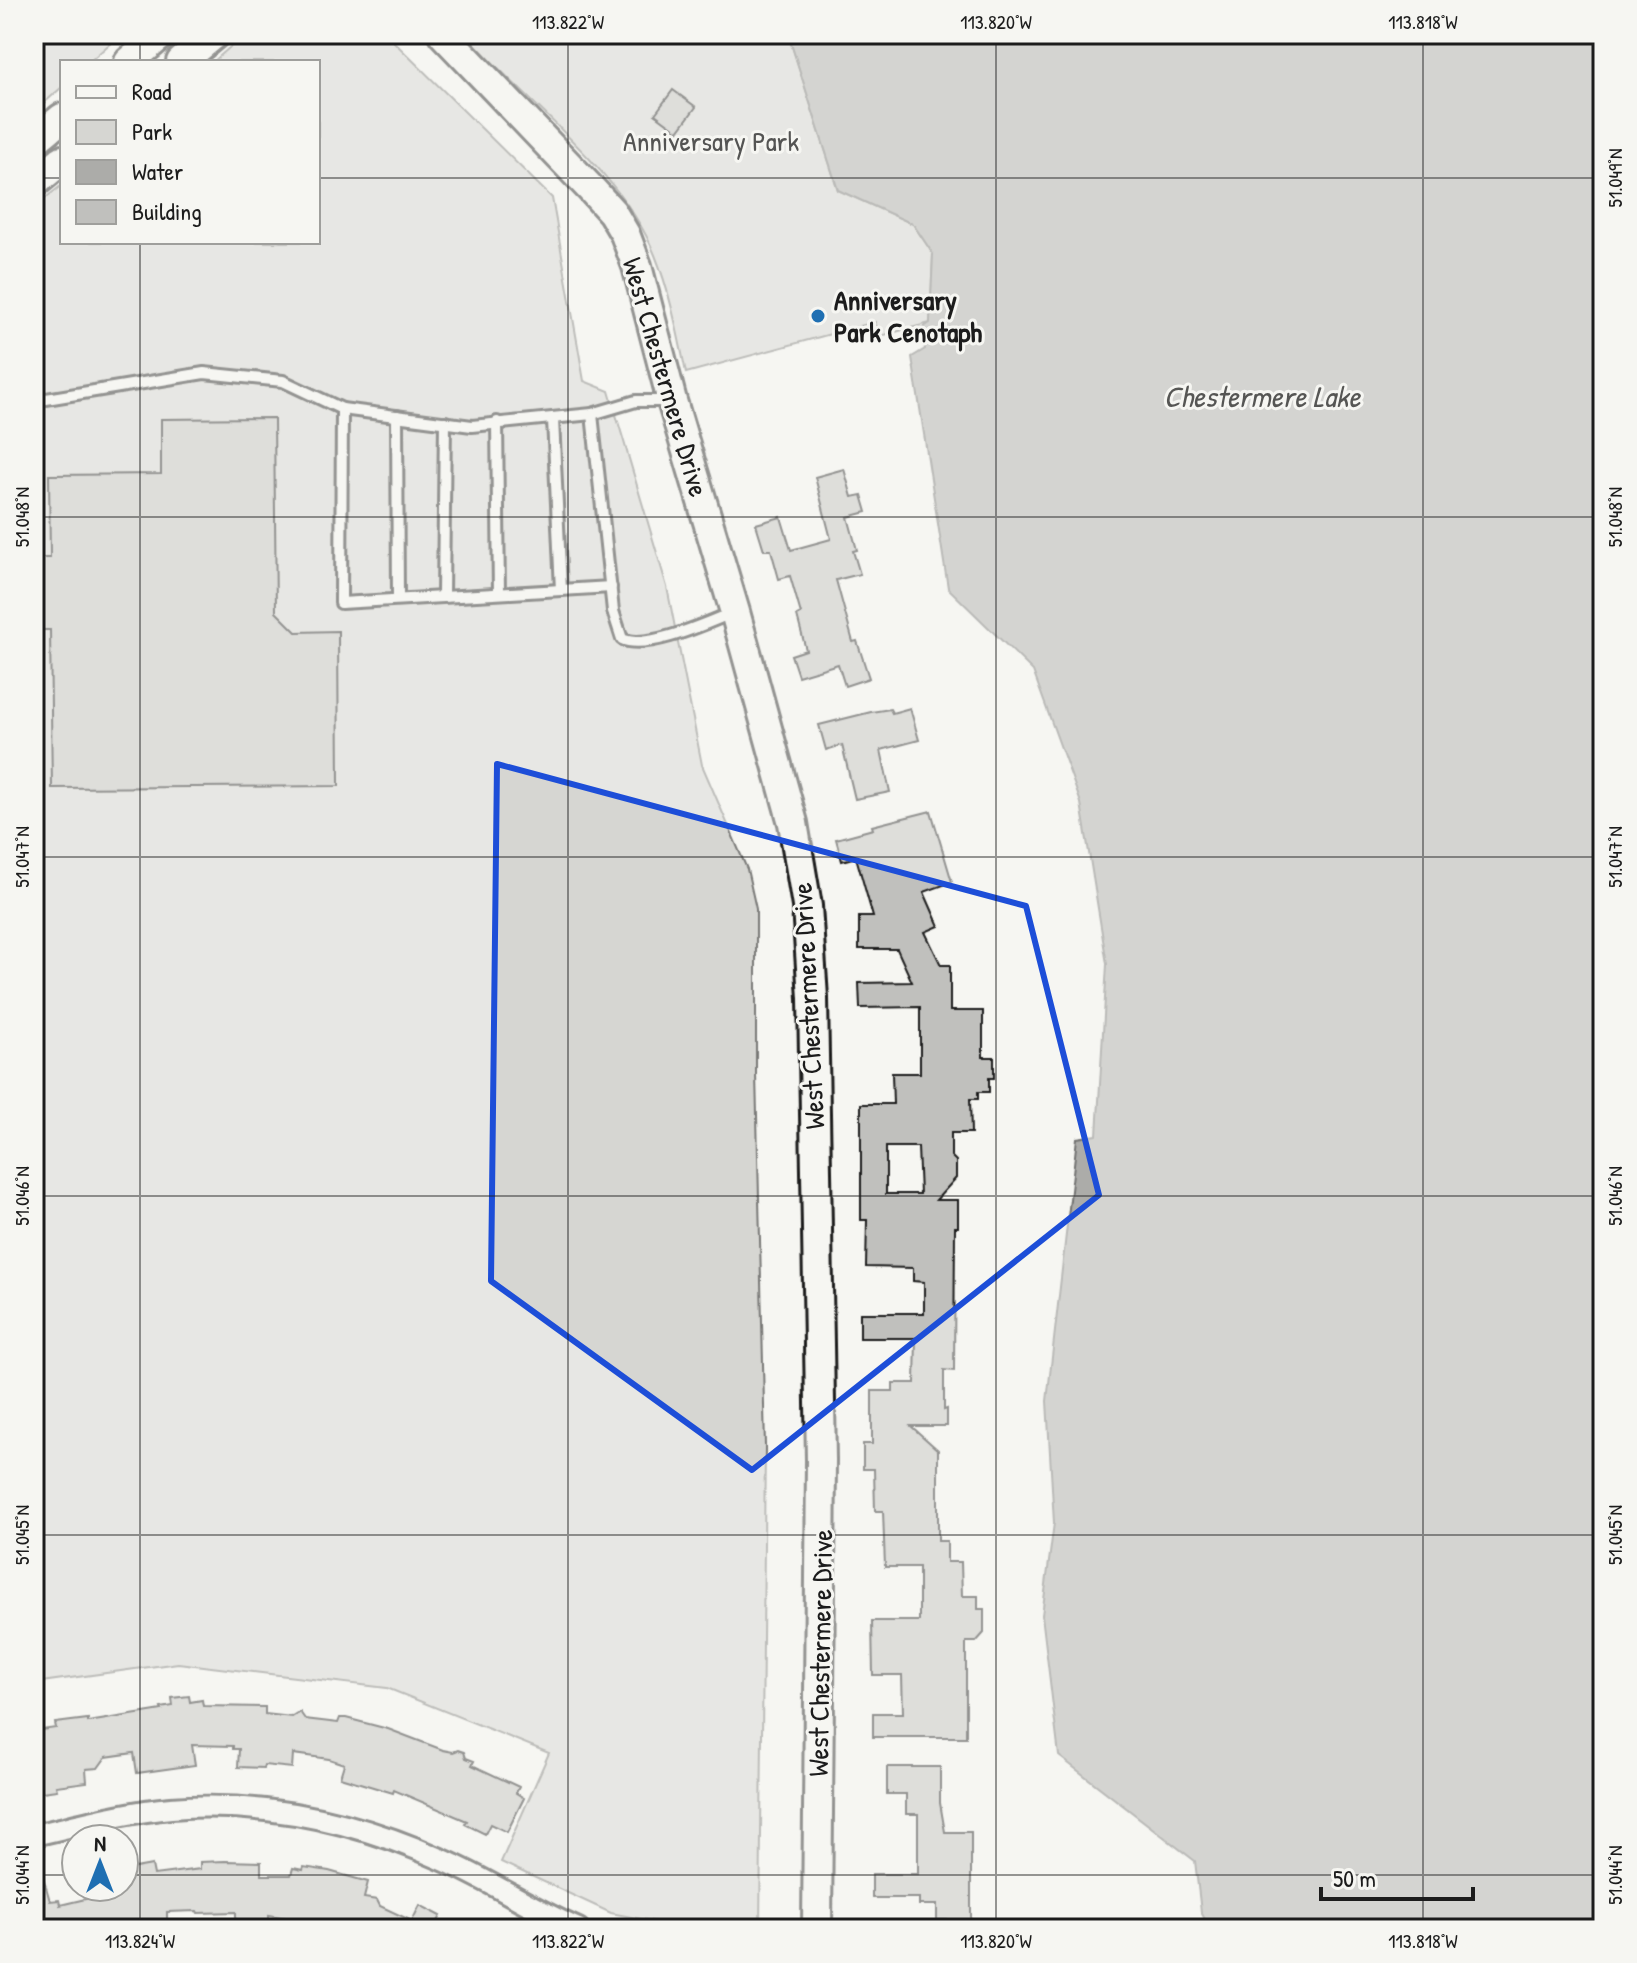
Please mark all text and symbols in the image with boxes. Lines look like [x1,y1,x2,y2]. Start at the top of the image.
text: 113.822°W [532,8,605,35]
text: 113.820°W [960,8,1033,35]
text: 113.818°W [1388,8,1458,35]
legend [60,60,320,244]
text: Road [132,75,171,107]
text: Park [132,115,172,147]
park label: Anniversary Park [623,122,799,160]
text: 51.049°N [1601,148,1628,208]
text: Water [132,155,183,187]
text: Building [132,195,202,227]
street label: West Chestermere Drive [614,253,718,501]
place label: Anniversary Park Cenotaph [834,281,982,352]
marker: Anniversary Park Cenotaph [809,307,827,325]
water label: Chestermere Lake [1164,376,1361,416]
text: 51.048°N [8,487,35,547]
text: 51.048°N [1601,487,1628,547]
text: 51.047°N [8,826,35,888]
text: 51.047°N [1601,826,1628,888]
street label: West Chestermere Drive [783,882,833,1130]
text: 51.046°N [8,1166,35,1226]
text: 51.046°N [1601,1166,1628,1226]
text: 51.045°N [8,1505,35,1565]
text: 51.045°N [1601,1505,1628,1565]
street label: West Chestermere Drive [799,1529,841,1777]
north arrow [60,1823,140,1903]
text: N [94,1828,106,1858]
text: 51.044°N [8,1845,35,1905]
text: 51.044°N [1601,1845,1628,1905]
scale bar [1321,1851,1473,1901]
text: 50 m [1333,1862,1376,1894]
text: 113.824°W [105,1927,176,1954]
text: 113.822°W [532,1927,605,1954]
text: 113.820°W [960,1927,1033,1954]
text: 113.818°W [1388,1927,1458,1954]

